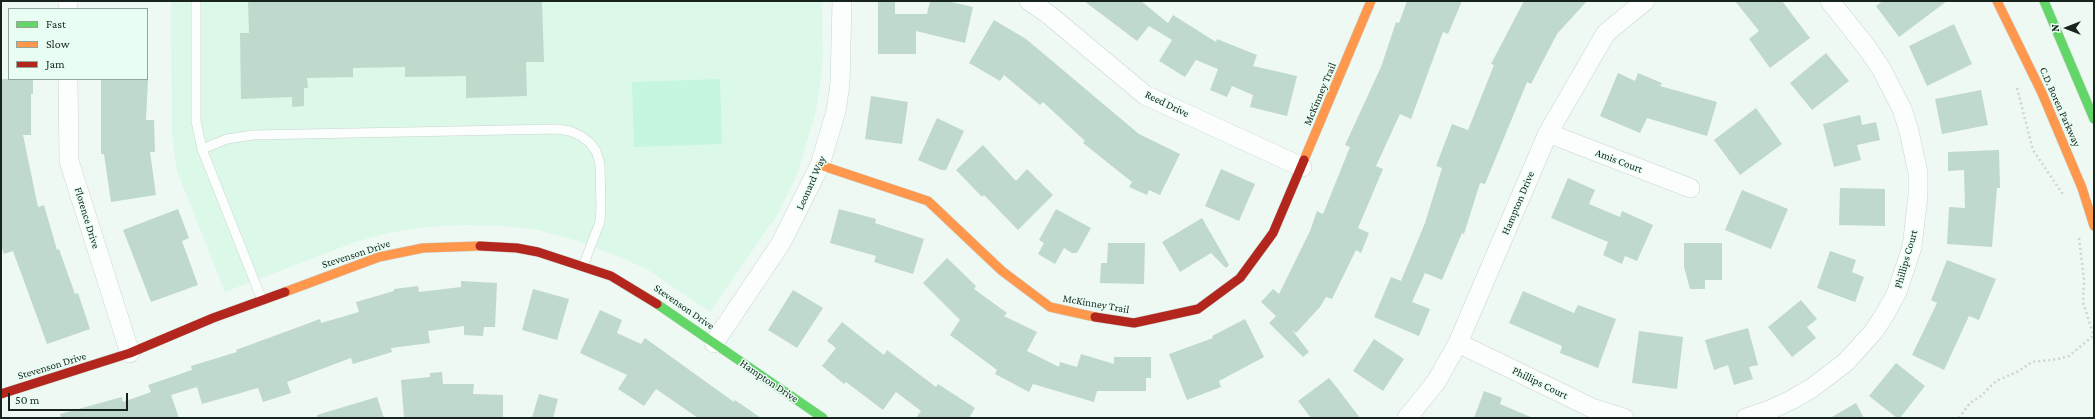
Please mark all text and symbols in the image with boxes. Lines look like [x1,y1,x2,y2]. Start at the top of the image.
legend [8,8,148,80]
north arrow [2047,8,2087,48]
text: Fast [46,17,66,31]
text: N [2049,24,2061,32]
text: Slow [46,37,70,51]
text: Jam [46,57,65,71]
street label: McKinney Trail [1301,60,1339,128]
street label: C.D. Boren Parkway [2036,65,2084,149]
street label: Reed Drive [1143,88,1191,120]
street label: Amis Court [1593,146,1645,176]
street label: Leonard Way [793,154,829,212]
street label: Hampton Drive [1499,169,1537,237]
street label: Florence Drive [71,186,103,250]
street label: Phillips Court [1891,228,1921,290]
street label: Stevenson Drive [320,237,392,271]
street label: Stevenson Drive [651,281,717,333]
street label: McKinney Trail [1062,292,1130,316]
street label: Stevenson Drive [16,349,88,383]
street label: Hampton Drive [737,357,801,405]
street label: Phillips Court [1510,364,1570,402]
scale bar [10,385,130,411]
text: 50 m [15,393,39,407]

